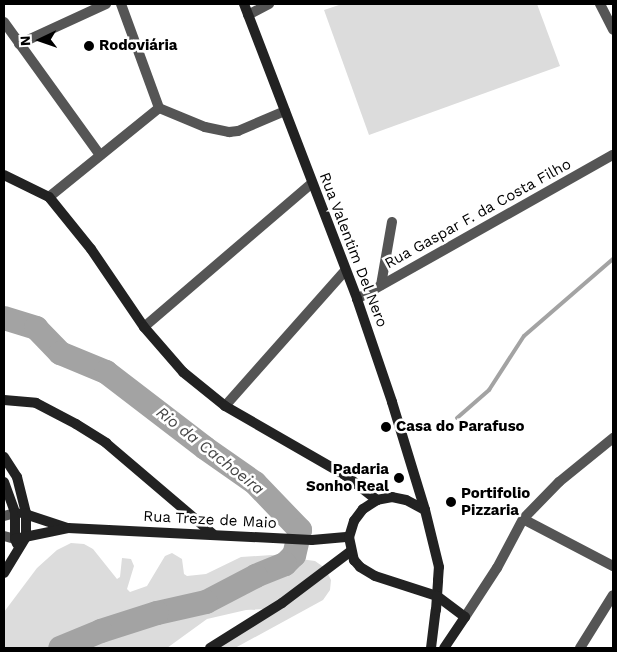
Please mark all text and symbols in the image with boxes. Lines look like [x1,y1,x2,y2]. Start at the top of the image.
north arrow [15,15,65,65]
text: N [17,35,33,46]
place label: Rodoviária [99,37,177,55]
marker: Rodoviária [83,40,95,52]
street label: Rua Gaspar F. da Costa Filho [381,155,575,273]
street label: Rua Valentim Del Nero [315,169,391,331]
water label: Rio da Cachoeira [152,403,268,499]
place label: Casa do Parafuso [396,418,525,436]
marker: Casa do Parafuso [380,421,392,433]
place label: Padaria Sonho Real [306,460,389,495]
marker: Padaria Sonho Real [393,472,405,484]
place label: Portifolio Pizzaria [461,484,530,519]
marker: Portifolio Pizzaria [445,496,457,508]
street label: Rua Treze de Maio [142,507,278,533]

